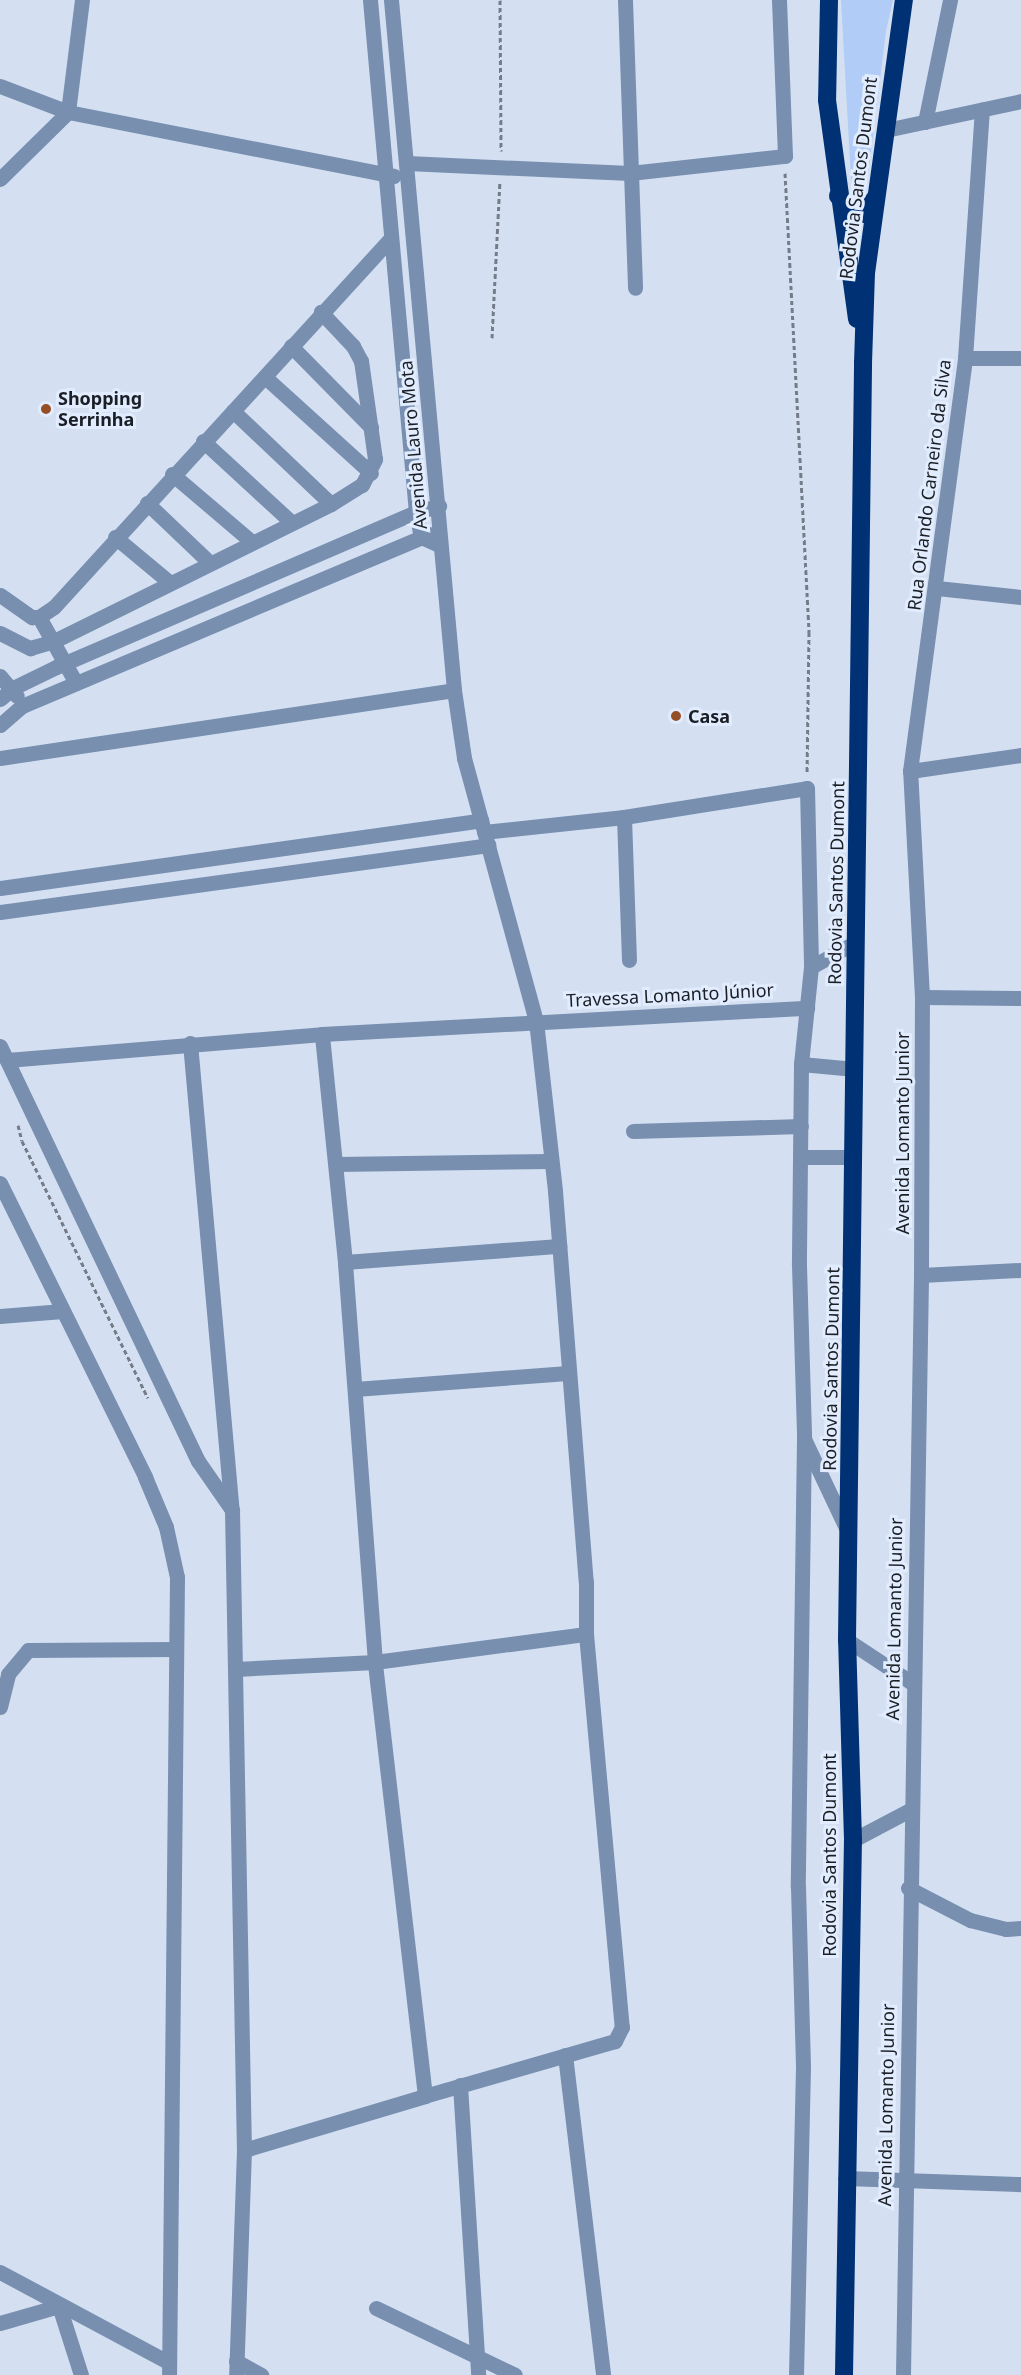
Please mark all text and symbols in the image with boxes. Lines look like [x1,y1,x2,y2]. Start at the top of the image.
street label: Rodovia Santos Dumont [835,76,881,280]
street label: Rua Orlando Carneiro da Silva [903,358,955,612]
street label: Avenida Lauro Mota [395,360,431,530]
place label: Shopping Serrinha [58,388,142,430]
marker: Shopping Serrinha [39,402,53,416]
place label: Casa [688,705,730,727]
marker: Casa [669,709,683,723]
street label: Rodovia Santos Dumont [823,781,849,985]
street label: Travessa Lomanto Júnior [565,979,775,1011]
street label: Avenida Lomanto Junior [891,1032,913,1234]
street label: Rodovia Santos Dumont [818,1267,844,1471]
street label: Avenida Lomanto Junior [881,1517,907,1721]
street label: Rodovia Santos Dumont [818,1753,840,1957]
street label: Avenida Lomanto Junior [873,2003,899,2207]

